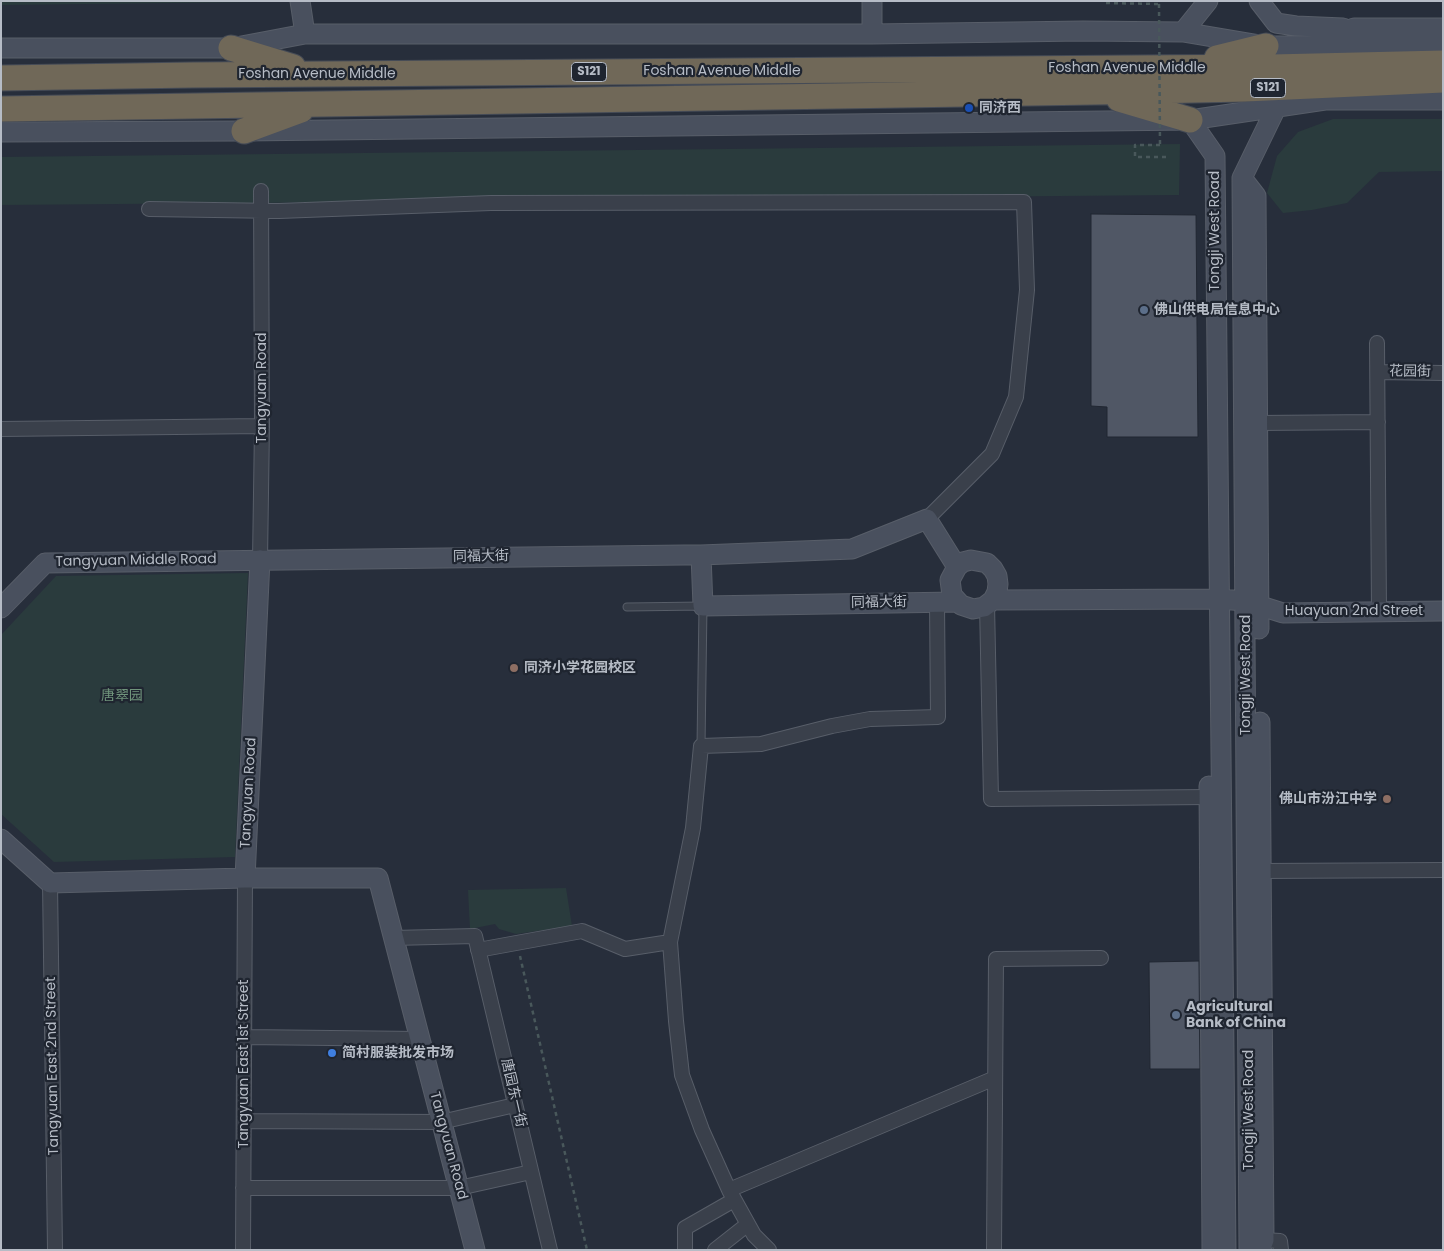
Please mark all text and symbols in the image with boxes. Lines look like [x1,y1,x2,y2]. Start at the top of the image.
street label: Foshan Avenue Middle [1048,60,1206,76]
road number: S121 [572,62,606,82]
street label: Foshan Avenue Middle [643,63,801,79]
street label: Foshan Avenue Middle [238,66,396,82]
road number: S121 [1250,78,1286,98]
place label: 同济西 [979,100,1021,116]
marker: 同济西 [963,102,975,114]
street label: Tongji West Road [1207,171,1223,291]
place label: 佛山供电局信息中心 [1154,302,1280,318]
marker: 佛山供电局信息中心 [1138,304,1150,316]
street label: Tangyuan Road [254,333,270,443]
street label: 花园街 [1389,363,1431,381]
street label: 同福大街 [453,548,509,566]
street label: Tangyuan Middle Road [55,551,217,571]
street label: 同福大街 [851,594,907,612]
street label: Huayuan 2nd Street [1285,603,1423,619]
street label: Tongji West Road [1238,615,1254,735]
place label: 同济小学花园校区 [524,660,636,676]
marker: 同济小学花园校区 [508,662,520,674]
park label: 唐翠园 [101,688,143,704]
street label: Tangyuan Road [238,737,260,849]
place label: 佛山市汾江中学 [1279,791,1377,807]
marker: 佛山市汾江中学 [1381,793,1393,805]
street label: Tangyuan East 2nd Street [43,977,63,1155]
street label: Tangyuan East 1st Street [236,980,252,1148]
place label: Agricultural Bank of China [1186,999,1286,1032]
marker: Agricultural Bank of China [1170,1009,1182,1021]
place label: 简村服装批发市场 [342,1045,454,1061]
marker: 简村服装批发市场 [326,1047,338,1059]
street label: Tongji West Road [1241,1050,1257,1170]
street label: 唐园东一街 [497,1057,529,1129]
street label: Tangyuan Road [426,1090,470,1202]

